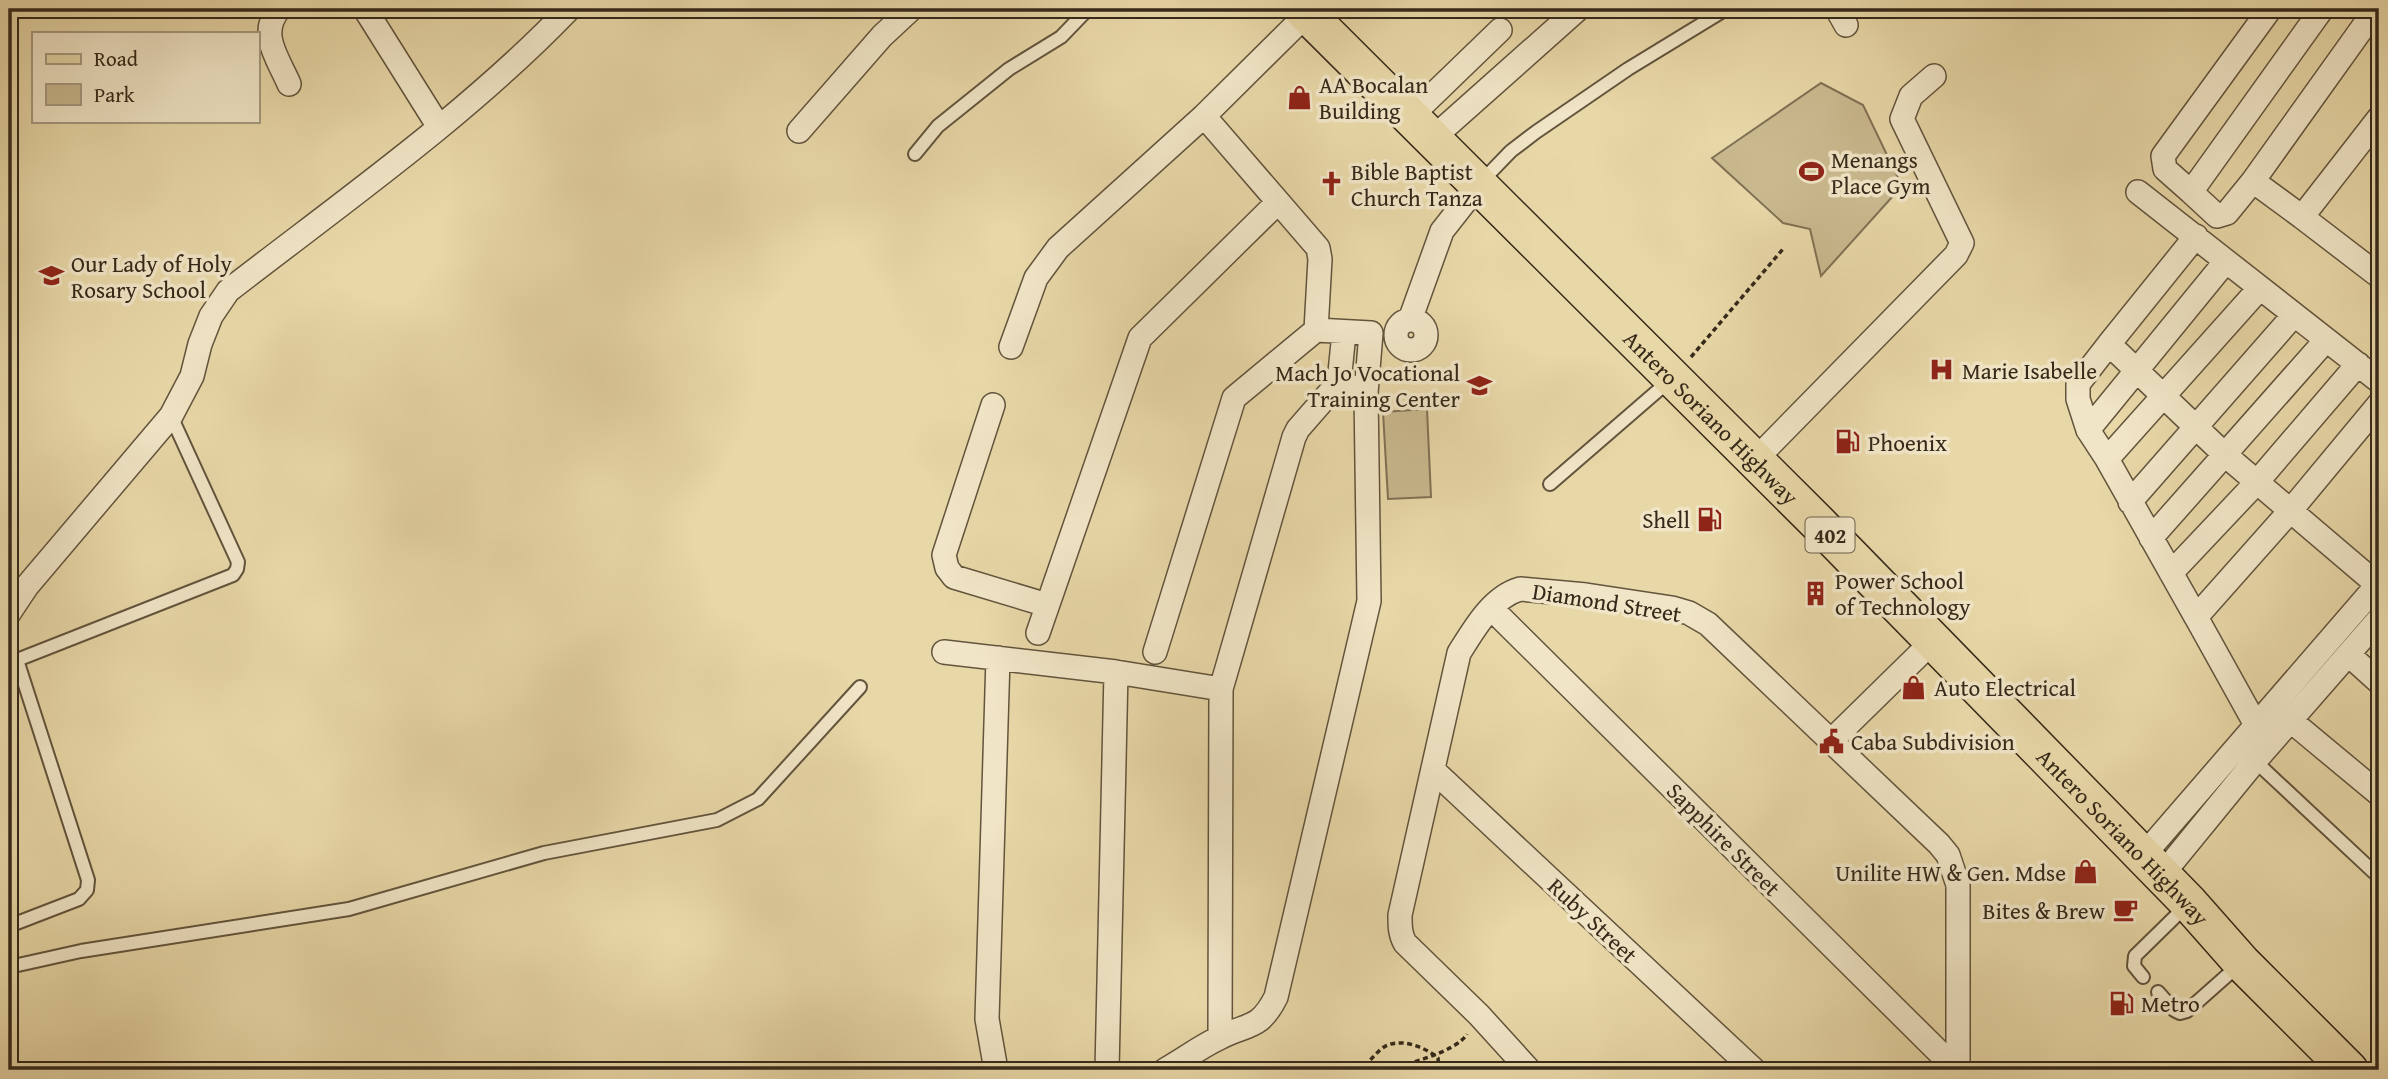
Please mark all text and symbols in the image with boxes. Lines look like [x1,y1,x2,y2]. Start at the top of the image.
legend [32,32,259,122]
text: Road [94,43,139,74]
place label: AA Bocalan Building [1319,68,1428,127]
text: Park [94,79,135,110]
shop icon: AA Bocalan Building [1285,83,1313,111]
place label: Menangs Place Gym [1831,143,1931,202]
place label: Bible Baptist Church Tanza [1351,155,1483,214]
sports icon: Menangs Place Gym [1797,158,1825,186]
church icon: Bible Baptist Church Tanza [1317,170,1345,198]
place label: Our Lady of Holy Rosary School [71,247,232,306]
school or university icon: Our Lady of Holy Rosary School [37,262,65,290]
street label: Antero Soriano Highway [1616,322,1807,512]
place label: Marie Isabelle [1962,354,2097,387]
place label: Mach Jo Vocational Training Center [1275,356,1461,415]
hospital icon: Marie Isabelle [1928,356,1956,384]
school or university icon: Mach Jo Vocational Training Center [1466,371,1494,399]
place label: Phoenix [1868,426,1947,459]
fuel station icon: Phoenix [1834,428,1862,456]
place label: Shell [1642,503,1690,536]
fuel station icon: Shell [1696,505,1724,533]
road number: 402 [1806,518,1854,552]
place label: Power School of Technology [1835,564,1971,623]
street label: Diamond Street [1530,574,1684,630]
building icon: Power School of Technology [1801,579,1829,607]
place label: Auto Electrical [1934,671,2076,704]
shop icon: Auto Electrical [1900,673,1928,701]
place label: Caba Subdivision [1851,725,2015,758]
public building icon: Caba Subdivision [1817,727,1845,755]
street label: Antero Soriano Highway [2030,740,2218,933]
street label: Sapphire Street [1659,774,1789,904]
place label: Unilite HW & Gen. Mdse [1835,856,2066,889]
shop icon: Unilite HW & Gen. Mdse [2072,858,2100,886]
street label: Ruby Street [1541,870,1645,970]
place label: Bites & Brew [1982,894,2106,927]
cafe icon: Bites & Brew [2111,896,2139,924]
place label: Metro [2141,987,2200,1020]
fuel station icon: Metro [2107,989,2135,1017]

